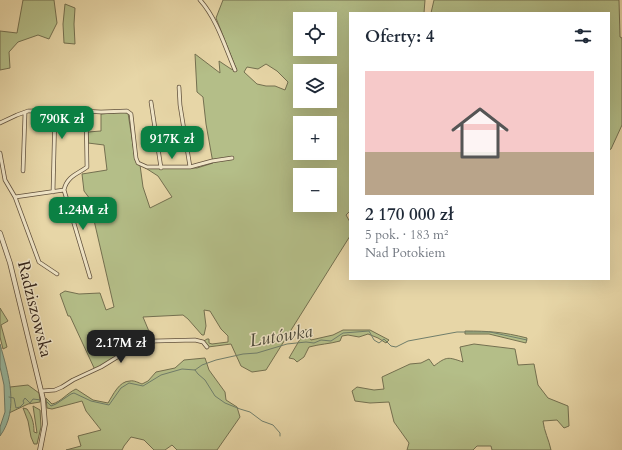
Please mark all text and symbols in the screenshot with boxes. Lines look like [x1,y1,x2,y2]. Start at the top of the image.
map controls [293,12,337,212]
button: locate [293,12,337,56]
text: Oferty: 4 [365,25,434,48]
icon: filters [572,25,594,47]
button: layers [293,64,337,108]
icon: home [444,97,516,169]
pin: 790K zł [25,106,99,140]
text: 790K zł [40,110,84,128]
button: + [293,116,337,160]
pin: 917K zł [135,126,209,160]
text: 917K zł [150,130,194,148]
button: − [293,168,337,212]
pin: 1.24M zł [42,197,124,231]
text: 1.24M zł [58,201,108,219]
text: 2 170 000 zł [365,203,453,226]
text: 5 pok. · 183 m² [365,226,448,244]
text: Nad Potokiem [365,244,445,262]
street label: Radziszowska [12,258,58,360]
water label: Lutówka [248,319,314,353]
pin: 2.17M zł [80,330,162,364]
text: 2.17M zł [96,334,146,352]

